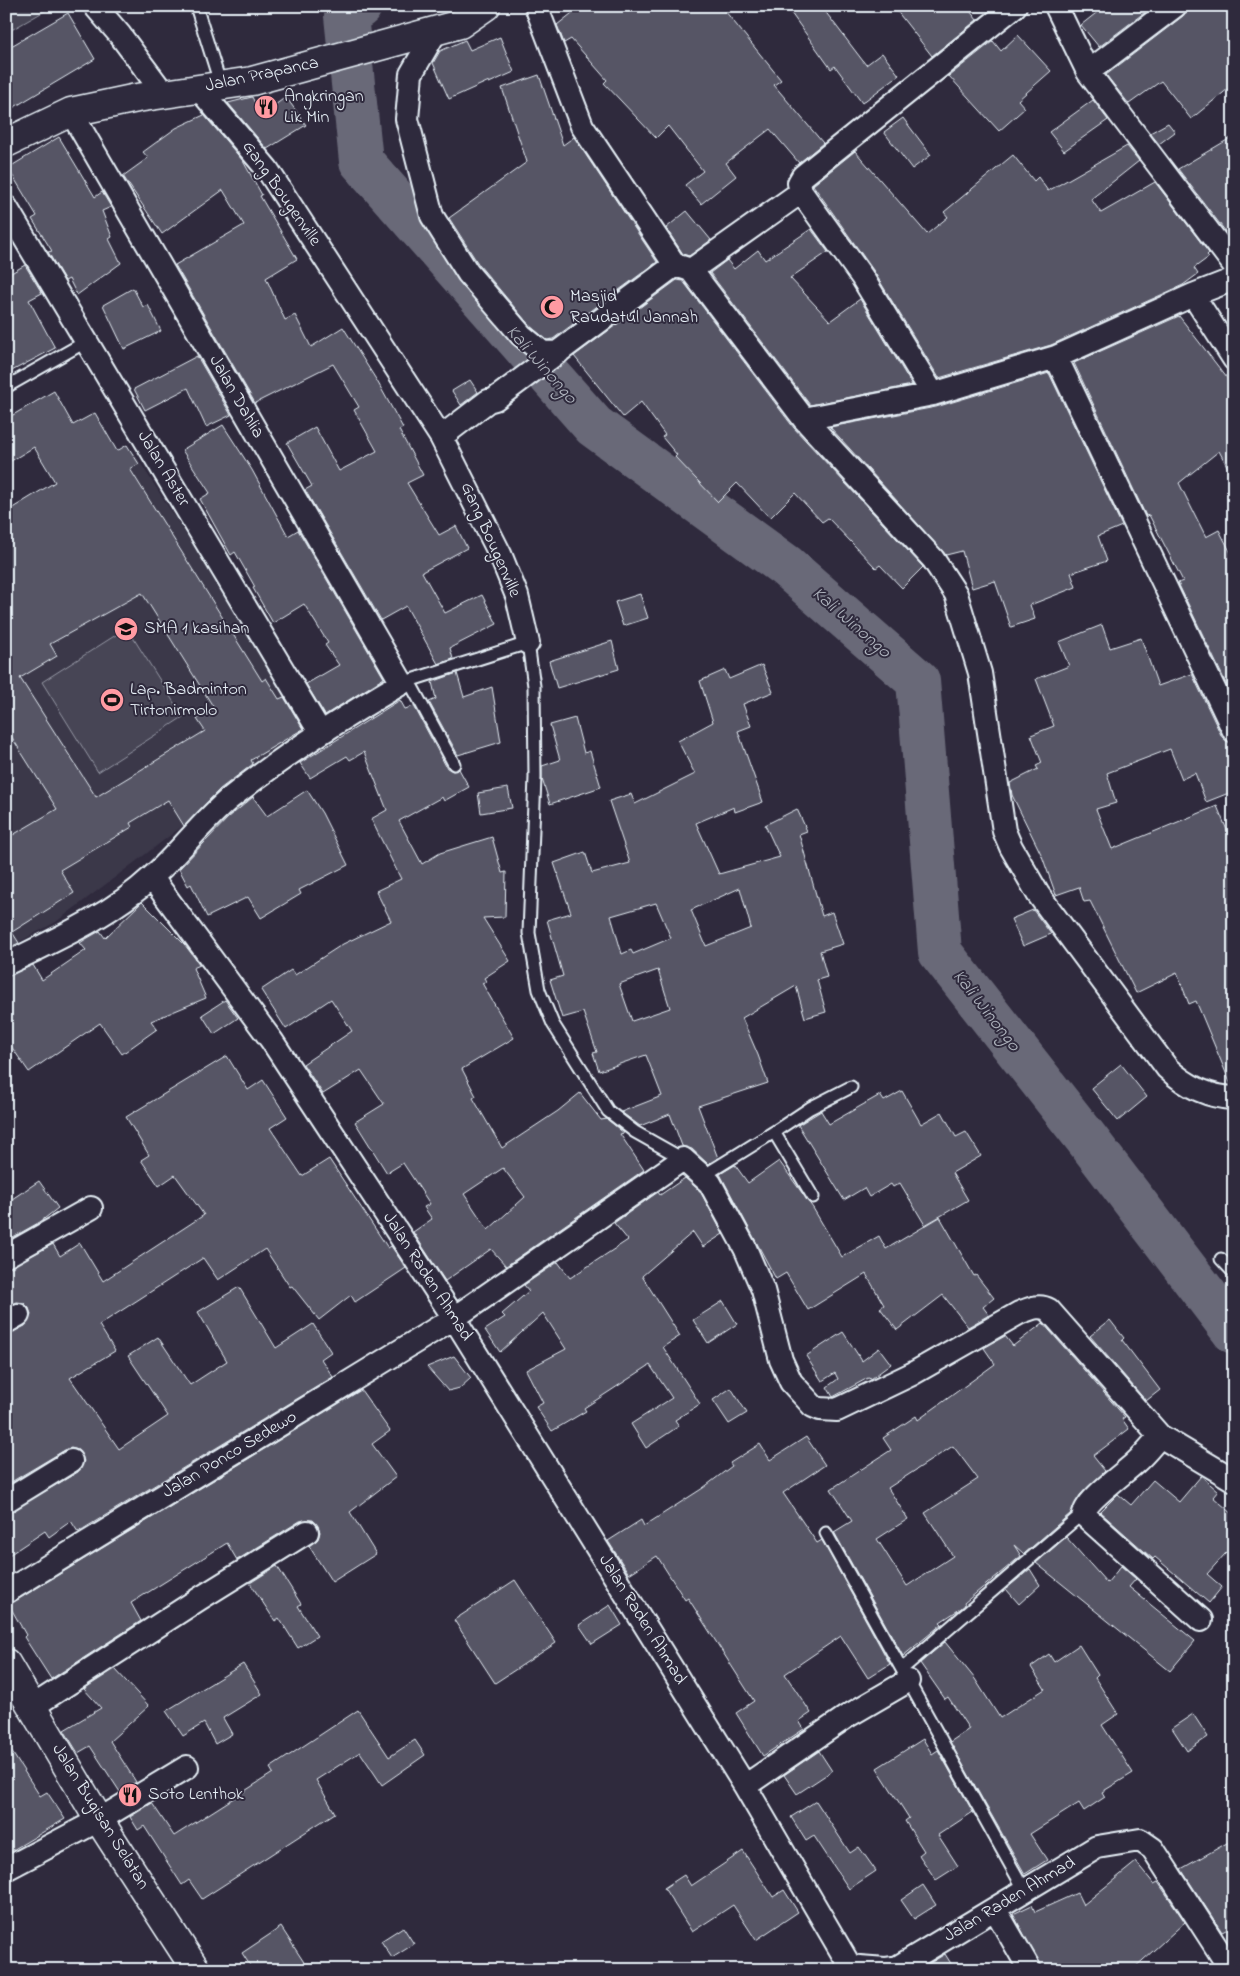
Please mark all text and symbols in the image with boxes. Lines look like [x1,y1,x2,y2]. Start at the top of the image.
street label: Jalan Prapanca [203,50,321,100]
place label: Angkringan Lik Min [284,84,364,131]
restaurant icon: Angkringan Lik Min [253,94,279,120]
street label: Gang Bougenville [234,136,328,253]
place label: Masjid Raudatul Jannah [570,284,698,331]
mosque icon: Masjid Raudatul Jannah [539,294,565,320]
water label: Kali Winongo [498,320,584,412]
street label: Jalan Dahlia [202,351,270,443]
street label: Jalan Aster [130,426,196,512]
street label: Gang Bougenville [452,478,527,603]
water label: Kali Winongo [805,581,897,666]
school or university icon: SMA 1 kasihan [113,616,139,642]
place label: SMA 1 kasihan [144,616,250,642]
place label: Lap. Badminton Tirtonirmolo [130,677,247,724]
sports icon: Lap. Badminton Tirtonirmolo [99,687,125,713]
water label: Kali Winongo [945,964,1027,1059]
street label: Jalan Raden Ahmad [375,1207,479,1347]
street label: Jalan Ponco Sedewo [158,1404,302,1506]
street label: Jalan Raden Ahmad [591,1550,693,1690]
street label: Jalan Bugisan Selatan [44,1739,155,1896]
restaurant icon: Soto Lenthok [117,1782,143,1808]
place label: Soto Lenthok [148,1782,244,1808]
street label: Jalan Raden Ahmad [939,1850,1081,1950]

